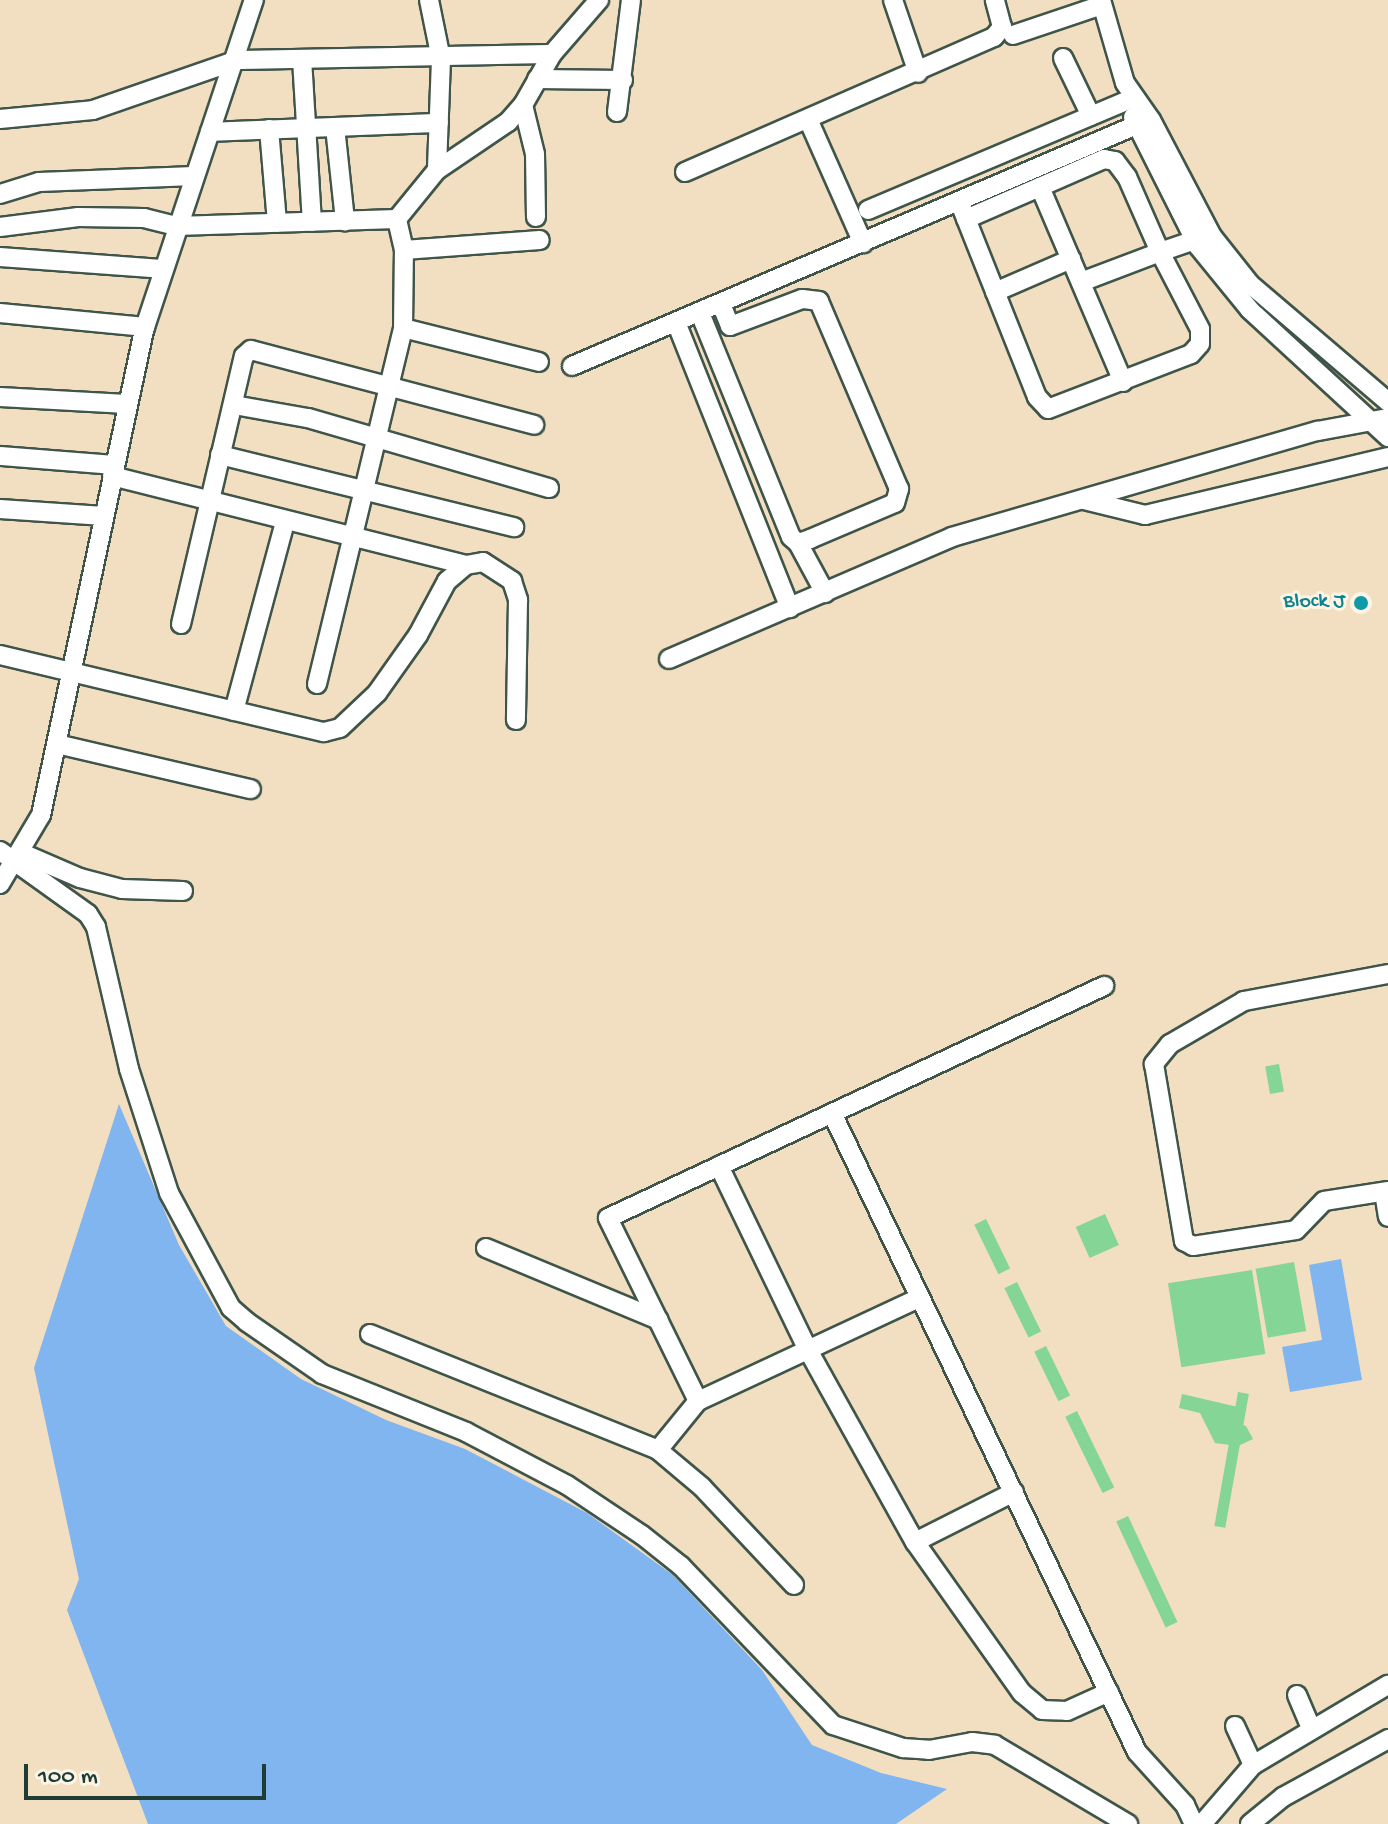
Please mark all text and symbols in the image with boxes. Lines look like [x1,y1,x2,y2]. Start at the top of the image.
place label: Block J [1283,590,1345,616]
marker: Block J [1352,594,1370,612]
scale bar [28,1748,270,1798]
text: 100 m [38,1763,98,1792]

